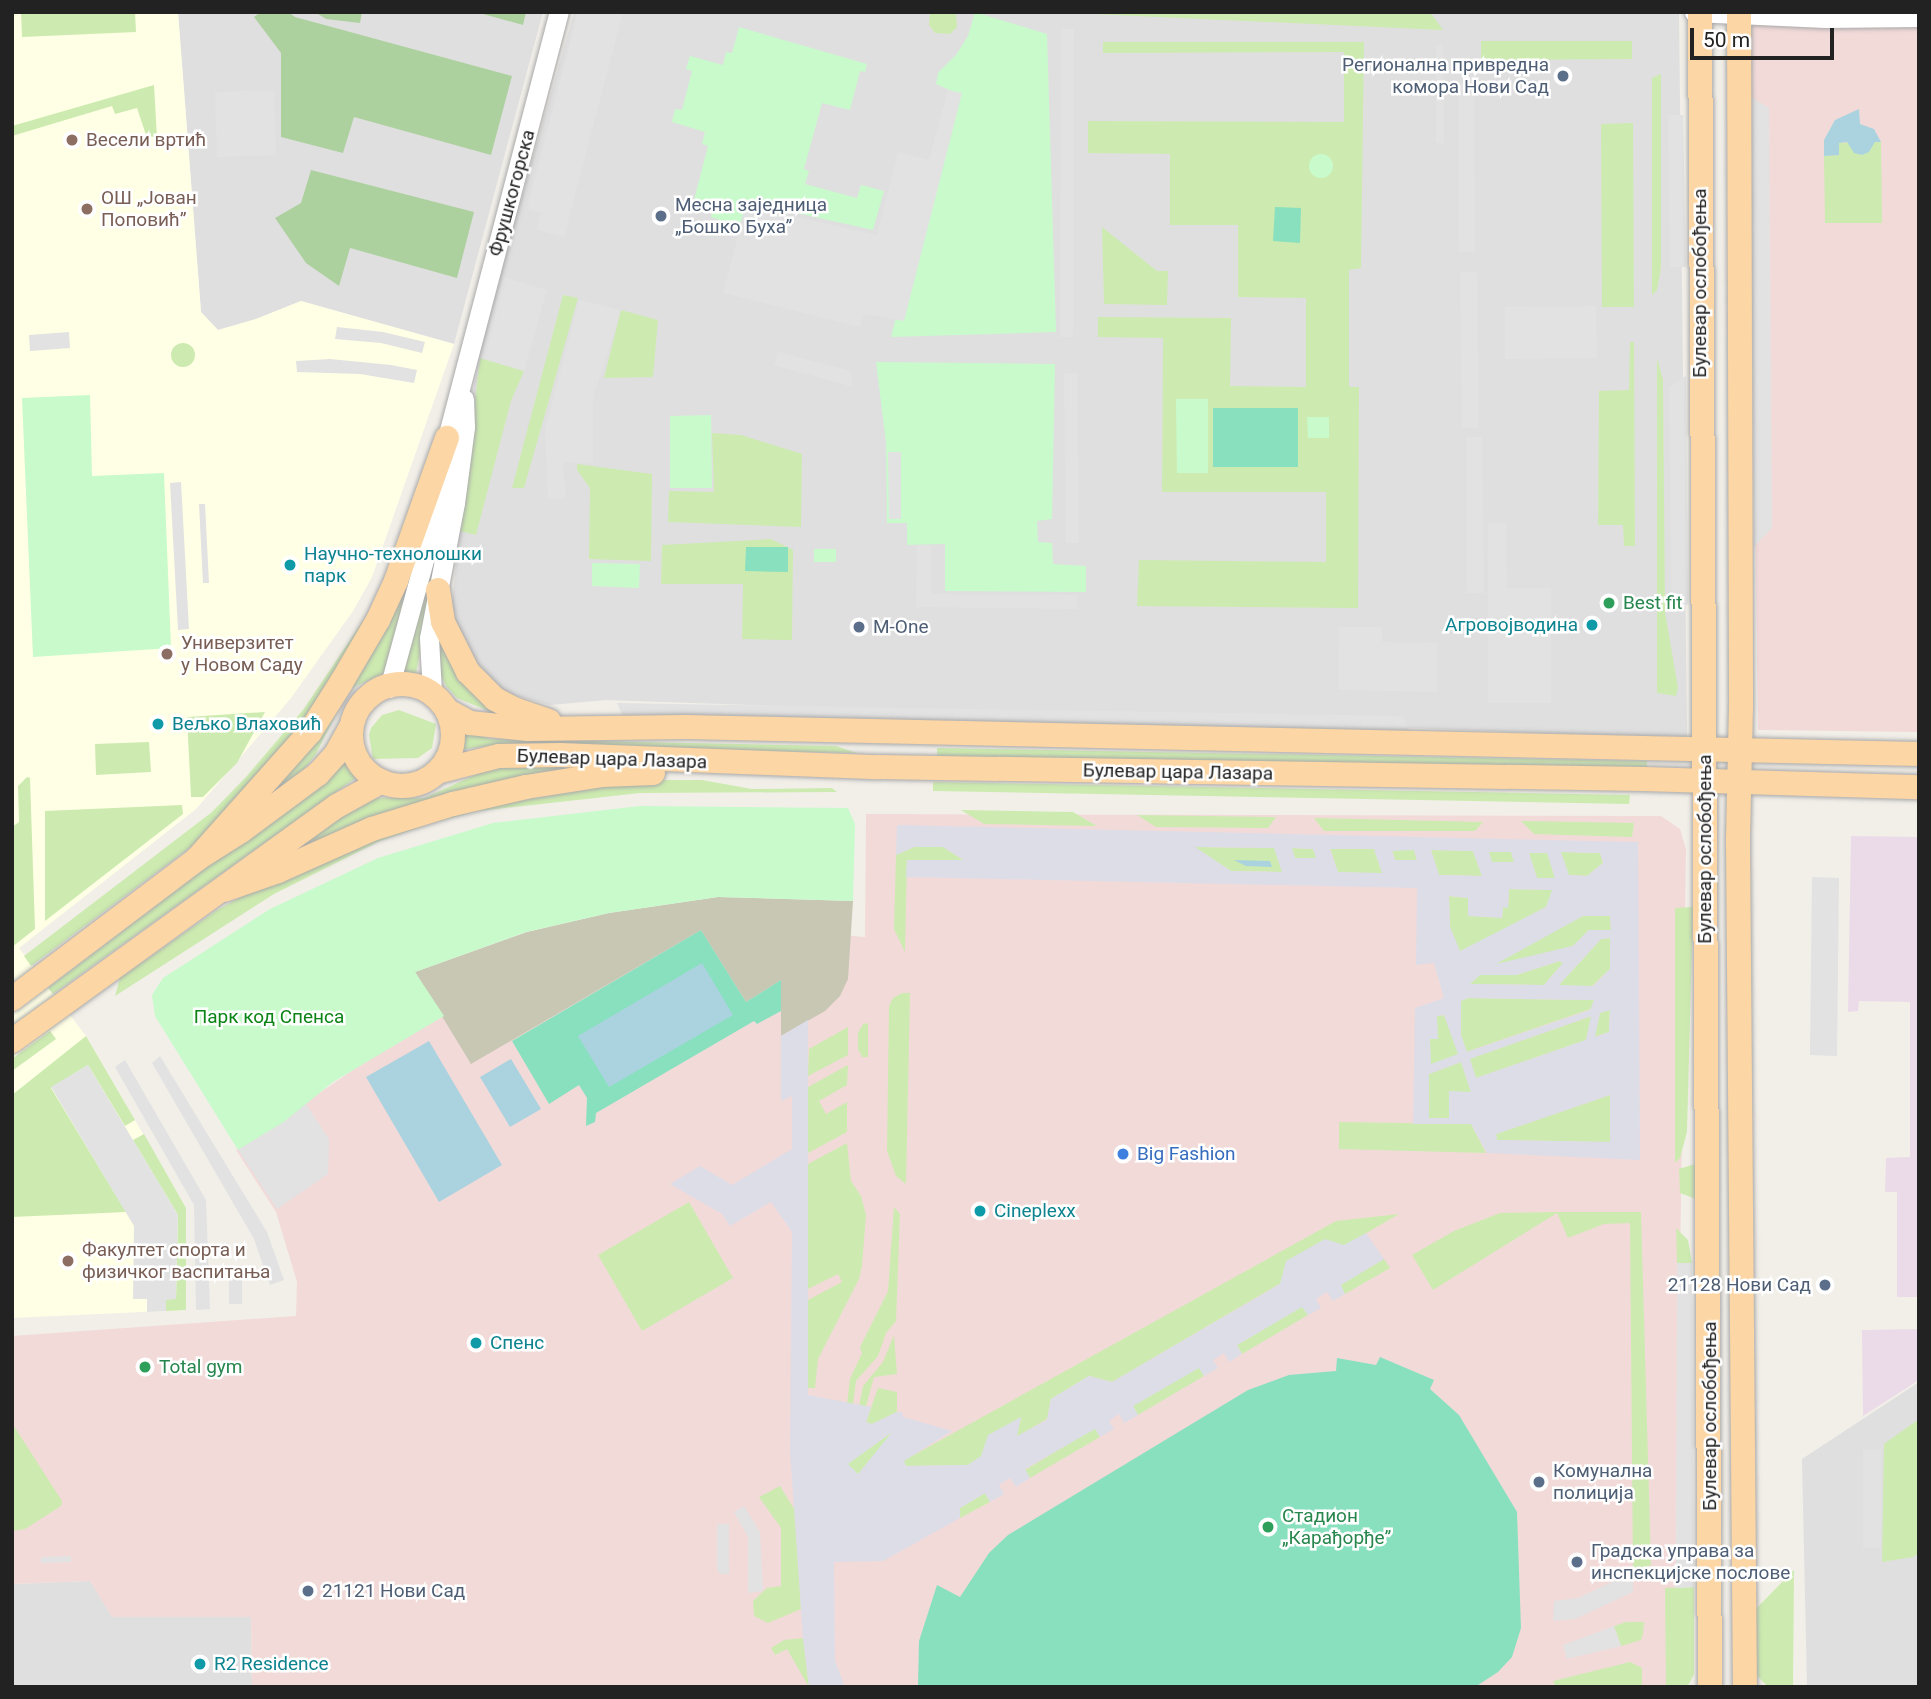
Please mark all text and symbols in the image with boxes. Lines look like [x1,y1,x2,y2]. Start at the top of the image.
scale bar [1693,14,1836,58]
text: 50 m [1703,28,1750,52]
place label: Регионална привредна комора Нови Сад [1342,54,1549,98]
marker: Регионална привредна комора Нови Сад [1555,68,1571,84]
street label: Фрушкогорска [484,127,540,259]
place label: Весели вртић [86,129,206,151]
marker: Весели вртић [64,132,80,148]
place label: ОШ „Јован Поповић” [101,187,197,231]
street label: Булевар ослобођења [1689,188,1711,378]
place label: Месна заједница „Бошко Буха” [675,194,827,238]
marker: ОШ „Јован Поповић” [79,201,95,217]
marker: Месна заједница „Бошко Буха” [653,208,669,224]
place label: Научно-технолошки парк [304,543,482,587]
marker: Научно-технолошки парк [282,557,298,573]
place label: Best fit [1623,592,1682,614]
marker: Best fit [1601,595,1617,611]
place label: Агровојводина [1445,614,1578,636]
place label: M-One [873,616,928,638]
marker: Агровојводина [1584,617,1600,633]
marker: M-One [851,619,867,635]
place label: Универзитет у Новом Саду [181,632,303,676]
marker: Универзитет у Новом Саду [159,646,175,662]
place label: Вељко Влаховић [172,713,321,735]
marker: Вељко Влаховић [150,716,166,732]
street label: Булевар цара Лазара [517,744,707,774]
street label: Булевар ослобођења [1694,754,1716,944]
street label: Булевар цара Лазара [1083,759,1273,785]
park label: Парк код Спенса [194,1006,344,1028]
place label: Big Fashion [1137,1143,1236,1165]
marker: Big Fashion [1115,1146,1131,1162]
place label: Cineplexx [994,1200,1076,1222]
marker: Cineplexx [972,1203,988,1219]
place label: Факултет спорта и физичког васпитања [82,1239,270,1283]
marker: Факултет спорта и физичког васпитања [60,1253,76,1269]
place label: 21128 Нови Сад [1668,1274,1811,1296]
marker: 21128 Нови Сад [1817,1277,1833,1293]
street label: Булевар ослобођења [1699,1321,1721,1511]
place label: Спенс [490,1332,544,1354]
marker: Спенс [468,1335,484,1351]
place label: Total gym [159,1356,242,1378]
marker: Total gym [137,1359,153,1375]
place label: Комунална полиција [1553,1460,1652,1504]
marker: Комунална полиција [1531,1474,1547,1490]
place label: Стадион „Карађорђе” [1282,1505,1391,1549]
marker: Стадион „Карађорђе” [1260,1519,1276,1535]
place label: Градска управа за инспекцијске послове [1591,1540,1790,1584]
marker: Градска управа за инспекцијске послове [1569,1554,1585,1570]
place label: 21121 Нови Сад [322,1580,465,1602]
marker: 21121 Нови Сад [300,1583,316,1599]
place label: R2 Residence [214,1653,329,1675]
marker: R2 Residence [192,1656,208,1672]

